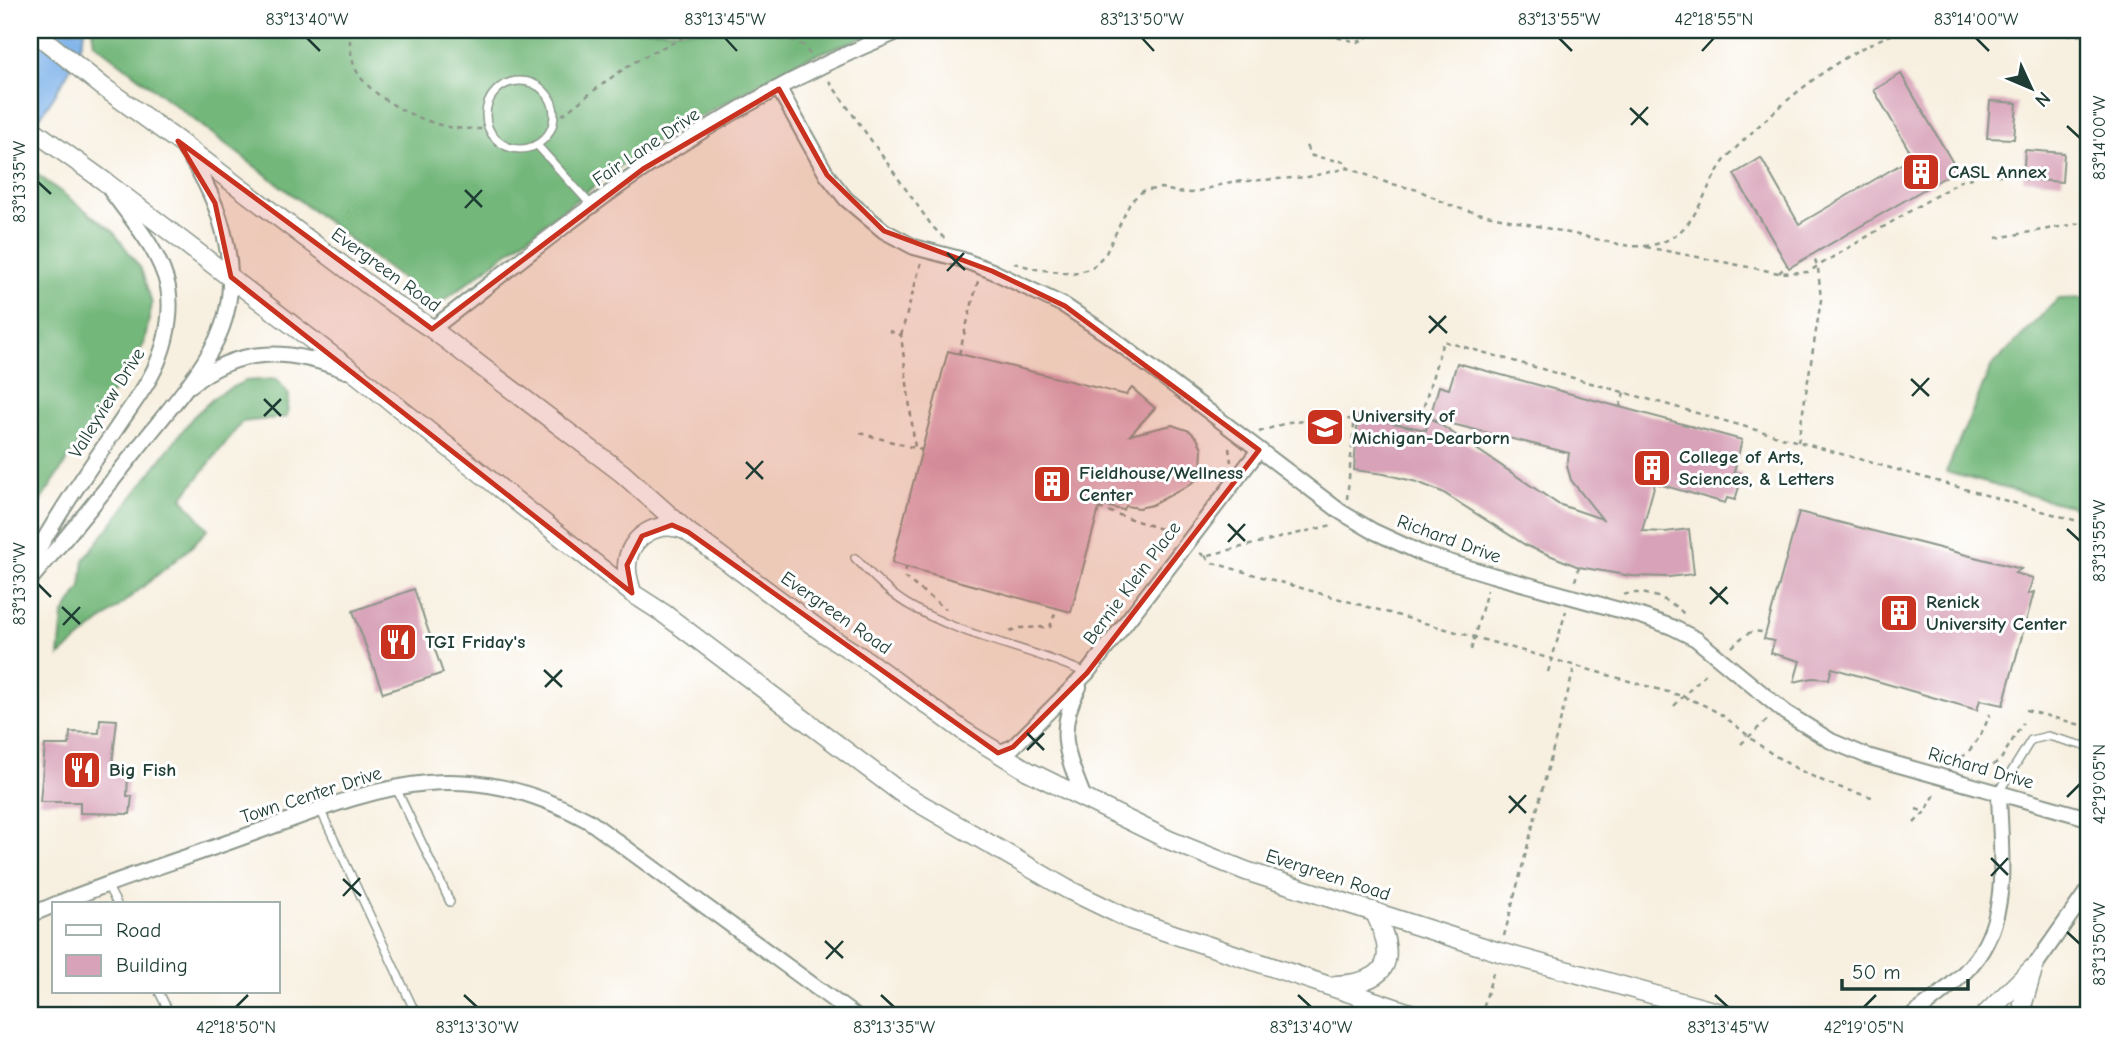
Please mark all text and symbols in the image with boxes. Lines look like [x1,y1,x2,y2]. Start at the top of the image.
text: 83°13'40"W [266,9,349,30]
text: 83°13'45"W [684,9,766,30]
text: 83°13'50"W [1100,9,1184,30]
text: 83°13'55"W [1518,9,1601,30]
text: 42°18'55"N [1675,9,1753,30]
text: 83°14'00"W [1934,9,2019,30]
north arrow [1996,52,2066,122]
text: N [2030,87,2055,111]
text: 83°14'00"W [2089,95,2110,180]
street label: Fair Lane Drive [588,103,704,191]
text: 83°13'35"W [9,141,30,223]
building icon: CASL Annex [1900,151,1942,193]
place label: CASL Annex [1948,161,2047,183]
street label: Evergreen Road [327,223,445,317]
street label: Valleyview Drive [64,344,150,462]
place label: University of Michigan-Dearborn [1352,405,1510,449]
school or university icon: University of Michigan-Dearborn [1304,406,1346,448]
place label: College of Arts, Sciences, & Letters [1679,446,1834,490]
building icon: College of Arts, Sciences, & Letters [1631,447,1673,489]
place label: Fieldhouse/Wellness Center [1079,462,1243,506]
building icon: Fieldhouse/Wellness Center [1031,463,1073,505]
text: 83°13'55"W [2089,499,2110,582]
street label: Richard Drive [1394,510,1504,568]
street label: Bernie Klein Place [1079,517,1185,649]
text: 83°13'30"W [9,542,30,626]
street label: Evergreen Road [777,567,895,659]
place label: Renick University Center [1926,591,2067,635]
building icon: Renick University Center [1878,592,1920,634]
restaurant icon: TGI Friday's [377,621,419,663]
place label: TGI Friday's [425,631,525,653]
street label: Richard Drive [1926,742,2036,794]
text: 42°19'05"N [2089,744,2110,824]
restaurant icon: Big Fish [61,749,103,791]
place label: Big Fish [109,759,176,781]
street label: Town Center Drive [238,762,384,828]
street label: Evergreen Road [1263,845,1393,905]
legend [52,902,280,993]
text: 83°13'50"W [2089,902,2110,986]
text: Road [116,918,161,942]
scale bar [1842,948,1968,992]
text: Building [116,953,188,977]
text: 50 m [1852,960,1901,984]
text: 42°18'50"N [196,1017,276,1038]
text: 83°13'30"W [435,1017,519,1038]
text: 83°13'35"W [853,1017,935,1038]
text: 83°13'40"W [1270,1017,1353,1038]
text: 83°13'45"W [1687,1017,1769,1038]
text: 42°19'05"N [1824,1017,1904,1038]

